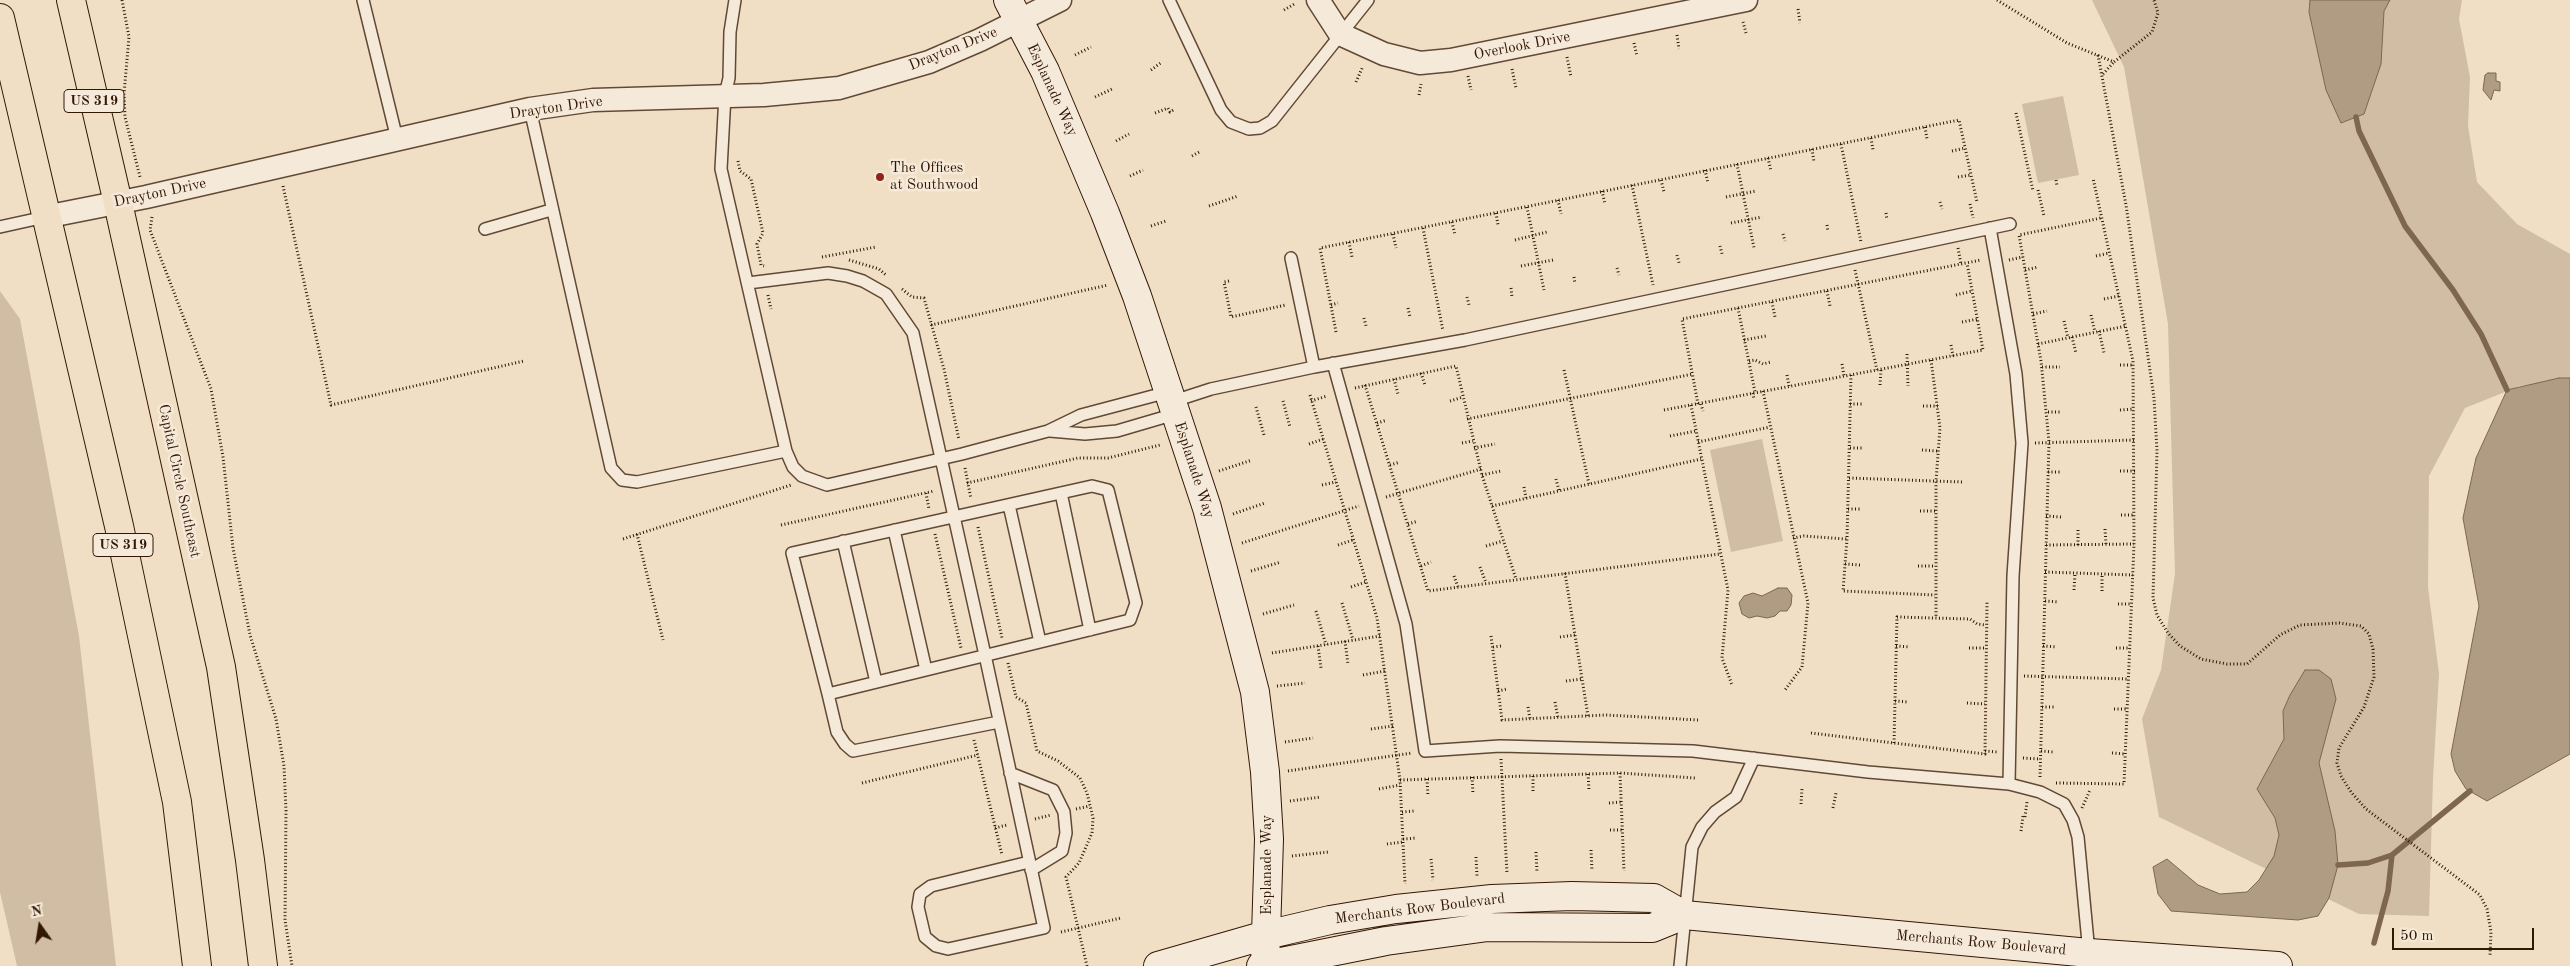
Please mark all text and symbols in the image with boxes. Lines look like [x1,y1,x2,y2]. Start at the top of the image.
street label: Drayton Drive [906,23,1000,75]
street label: Overlook Drive [1472,28,1572,64]
street label: Esplanade Way [1023,41,1081,139]
road number: US 319 [64,90,124,112]
street label: Drayton Drive [508,93,604,123]
place label: The Offices at Southwood [890,159,979,194]
marker: The Offices at Southwood [874,171,886,183]
street label: Drayton Drive [112,174,208,212]
street label: Capital Circle Southeast [154,403,204,559]
street label: Esplanade Way [1170,419,1218,521]
road number: US 319 [93,534,153,556]
street label: Esplanade Way [1258,815,1276,915]
street label: Merchants Row Boulevard [1334,890,1506,928]
north arrow [15,901,65,951]
text: N [30,903,43,919]
scale bar [2395,918,2538,950]
street label: Merchants Row Boulevard [1895,927,2067,959]
text: 50 m [2400,929,2434,944]

